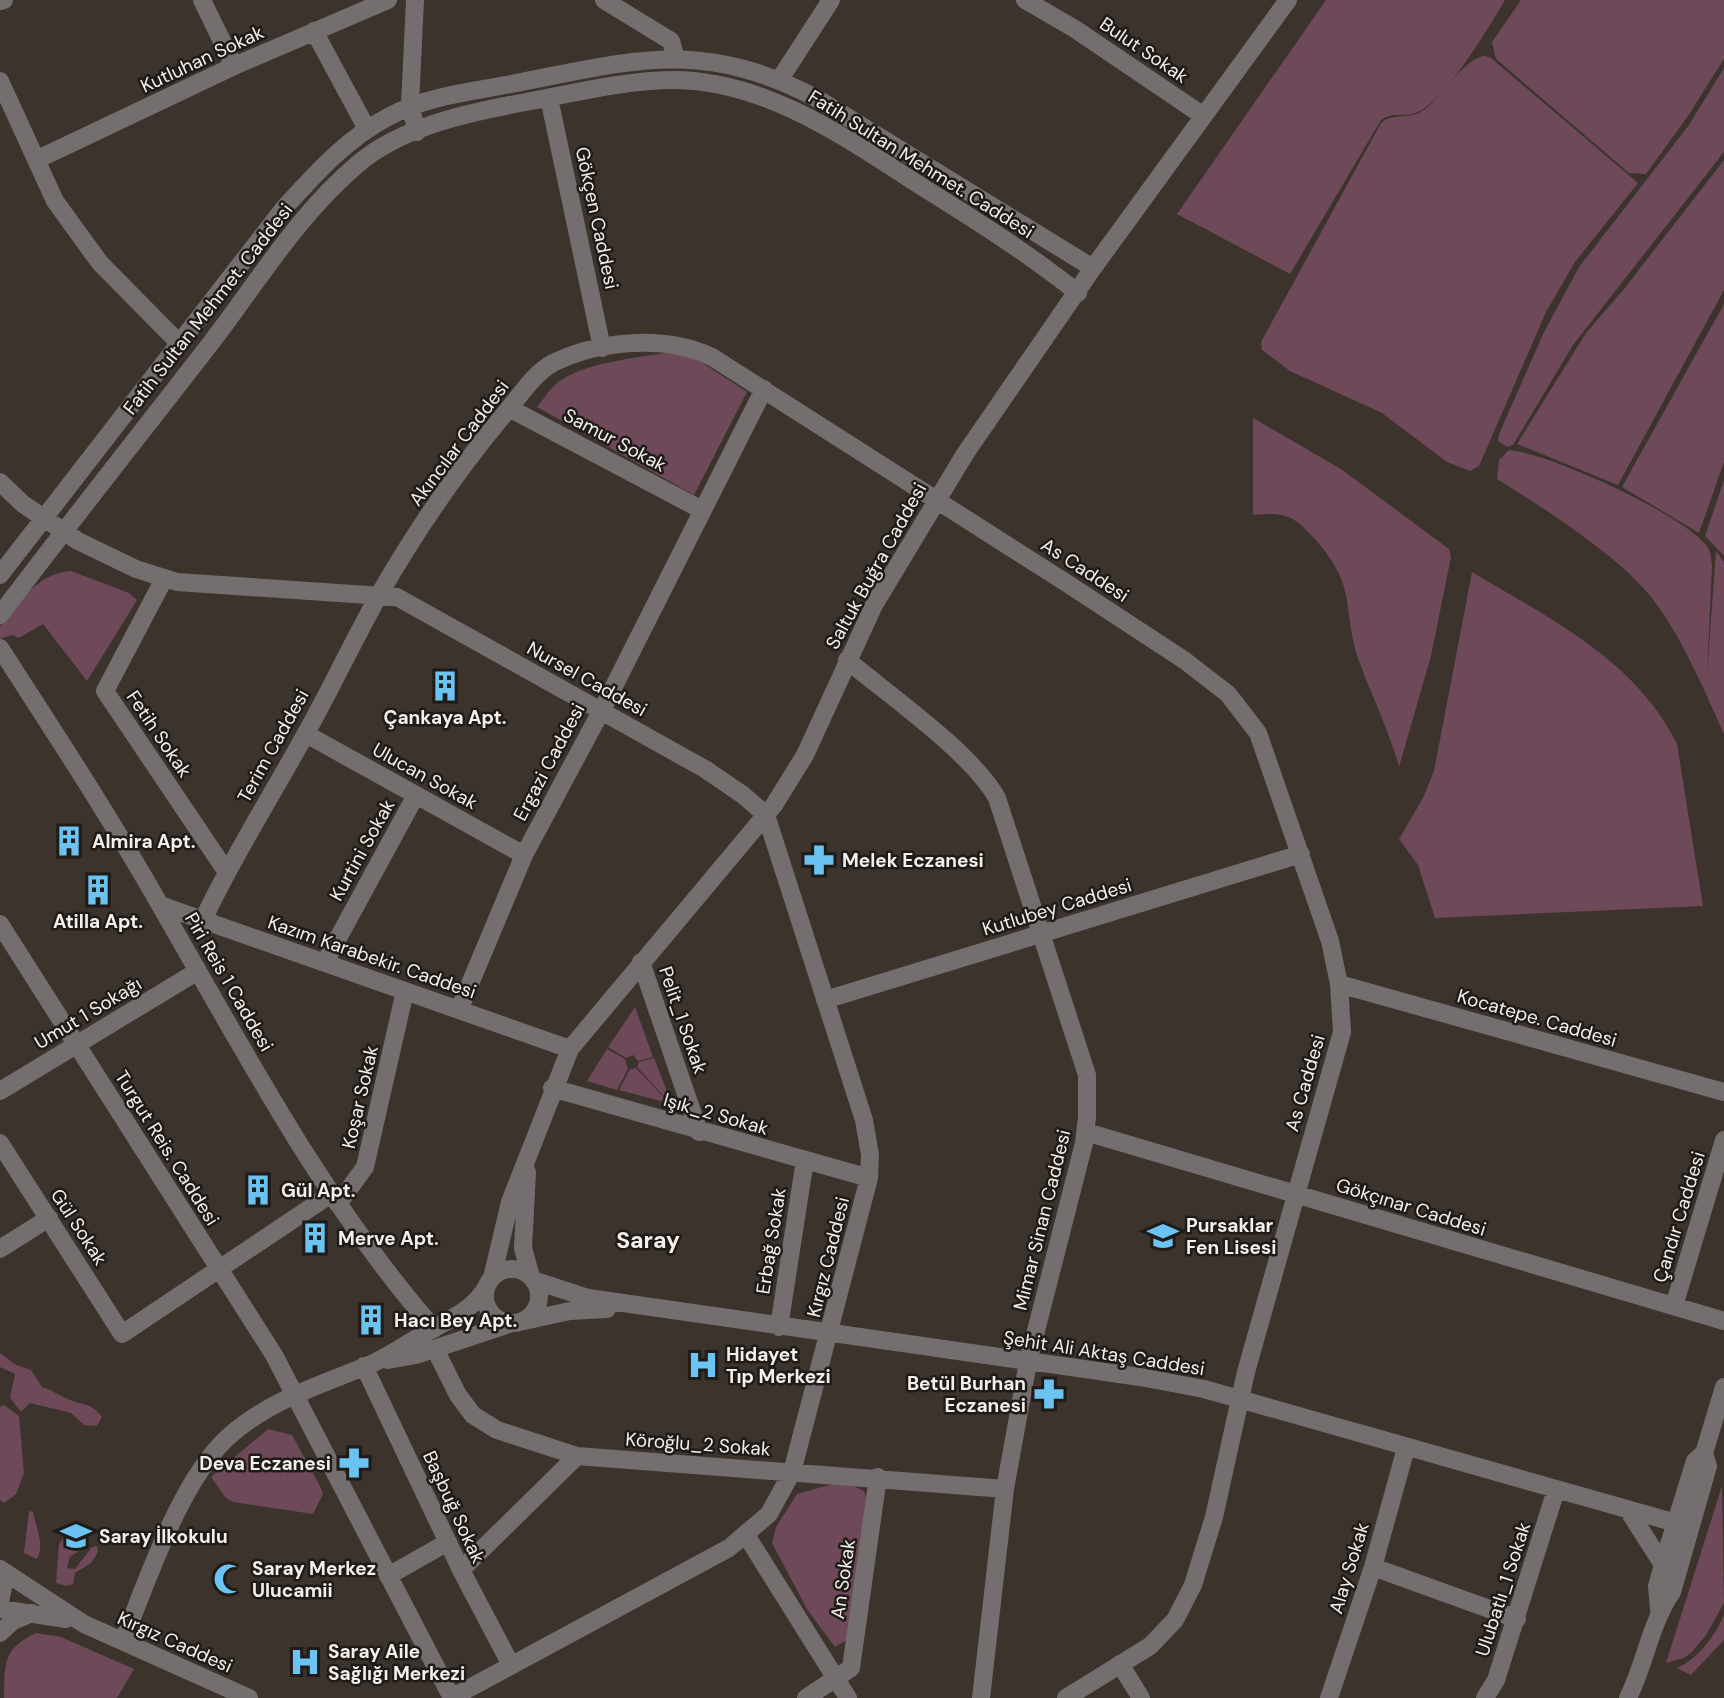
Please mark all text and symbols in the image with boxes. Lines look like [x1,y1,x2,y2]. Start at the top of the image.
street label: Bulut Sokak [1095,11,1193,89]
street label: Kutluhan Sokak [136,19,268,98]
street label: Fatih Sultan Mehmet. Caddesi [803,84,1039,244]
street label: Gökçen Caddesi [570,145,624,291]
street label: Fatih Sultan Mehmet. Caddesi [118,198,298,420]
street label: Akıncılar Caddesi [403,375,515,511]
street label: Samur Sokak [559,402,671,478]
street label: Saltuk Buğra Caddesi [820,478,932,654]
street label: As Caddesi [1036,532,1134,608]
street label: Nursel Caddesi [523,636,651,722]
building icon: Çankaya Apt. [428,669,462,703]
street label: Terim Caddesi [232,685,314,807]
street label: Fetih Sokak [121,686,198,783]
street label: Ergazi Caddesi [508,699,590,825]
place label: Çankaya Apt. [383,705,507,730]
street label: Ulucan Sokak [368,737,482,815]
street label: Kurtini Sokak [324,794,401,905]
building icon: Almira Apt. [52,824,86,858]
place label: Almira Apt. [92,829,196,854]
pharmacy icon: Melek Eczanesi [802,843,836,877]
place label: Melek Eczanesi [842,848,984,873]
street label: Kutlubey Caddesi [979,872,1135,942]
building icon: Atilla Apt. [81,873,115,907]
street label: Piri Reis 1 Caddesi [179,908,279,1056]
place label: Atilla Apt. [53,909,143,934]
street label: Kazım Karabekir. Caddesi [264,910,480,1004]
street label: Pelit_1 Sokak [653,963,713,1077]
street label: Umut 1 Sokağı [30,971,146,1055]
street label: Kocatepe. Caddesi [1454,983,1620,1053]
street label: As Caddesi [1279,1032,1331,1134]
street label: Koşar Sokak [336,1042,384,1151]
street label: Turgut Reis. Caddesi [109,1066,225,1230]
street label: Işık_2 Sokak [661,1087,772,1141]
street label: Mimar Sinan Caddesi [1007,1127,1077,1313]
street label: Çandır Caddesi [1647,1148,1711,1286]
street label: Gökçınar Caddesi [1333,1172,1489,1242]
building icon: Gül Apt. [241,1173,275,1207]
place label: Gül Apt. [281,1178,356,1203]
street label: Gül Sokak [45,1184,113,1270]
street label: Erbağ Sokak [750,1186,792,1296]
street label: Kırgız Caddesi [801,1194,855,1320]
place label: Pursaklar Fen Lisesi [1186,1213,1276,1260]
school or university icon: Pursaklar Fen Lisesi [1146,1219,1180,1253]
building icon: Merve Apt. [298,1221,332,1255]
district label: Saray [616,1225,680,1255]
place label: Merve Apt. [338,1226,439,1251]
building icon: Hacı Bey Apt. [354,1303,388,1337]
place label: Hacı Bey Apt. [394,1308,517,1333]
street label: Şehit Ali Aktaş Caddesi [1002,1325,1206,1381]
place label: Hidayet Tıp Merkezi [726,1342,831,1389]
hospital icon: Hidayet Tıp Merkezi [686,1348,720,1382]
place label: Betül Burhan Eczanesi [907,1371,1026,1418]
pharmacy icon: Betül Burhan Eczanesi [1032,1377,1066,1411]
street label: Köroğlu_2 Sokak [625,1426,772,1462]
pharmacy icon: Deva Eczanesi [337,1446,371,1480]
street label: Başbuğ Sokak [417,1447,491,1568]
place label: Deva Eczanesi [199,1451,331,1476]
street label: Ulubatlı_1 Sokak [1470,1518,1537,1659]
school or university icon: Saray İlkokulu [59,1519,93,1553]
street label: Alay Sokak [1323,1519,1375,1617]
place label: Saray İlkokulu [99,1524,228,1549]
street label: An Sokak [825,1537,861,1620]
place label: Saray Merkez Ulucamii [252,1556,376,1603]
mosque icon: Saray Merkez Ulucamii [212,1562,246,1596]
street label: Kırgız Caddesi [114,1605,236,1679]
place label: Saray Aile Sağlığı Merkezi [328,1639,465,1686]
hospital icon: Saray Aile Sağlığı Merkezi [288,1645,322,1679]

